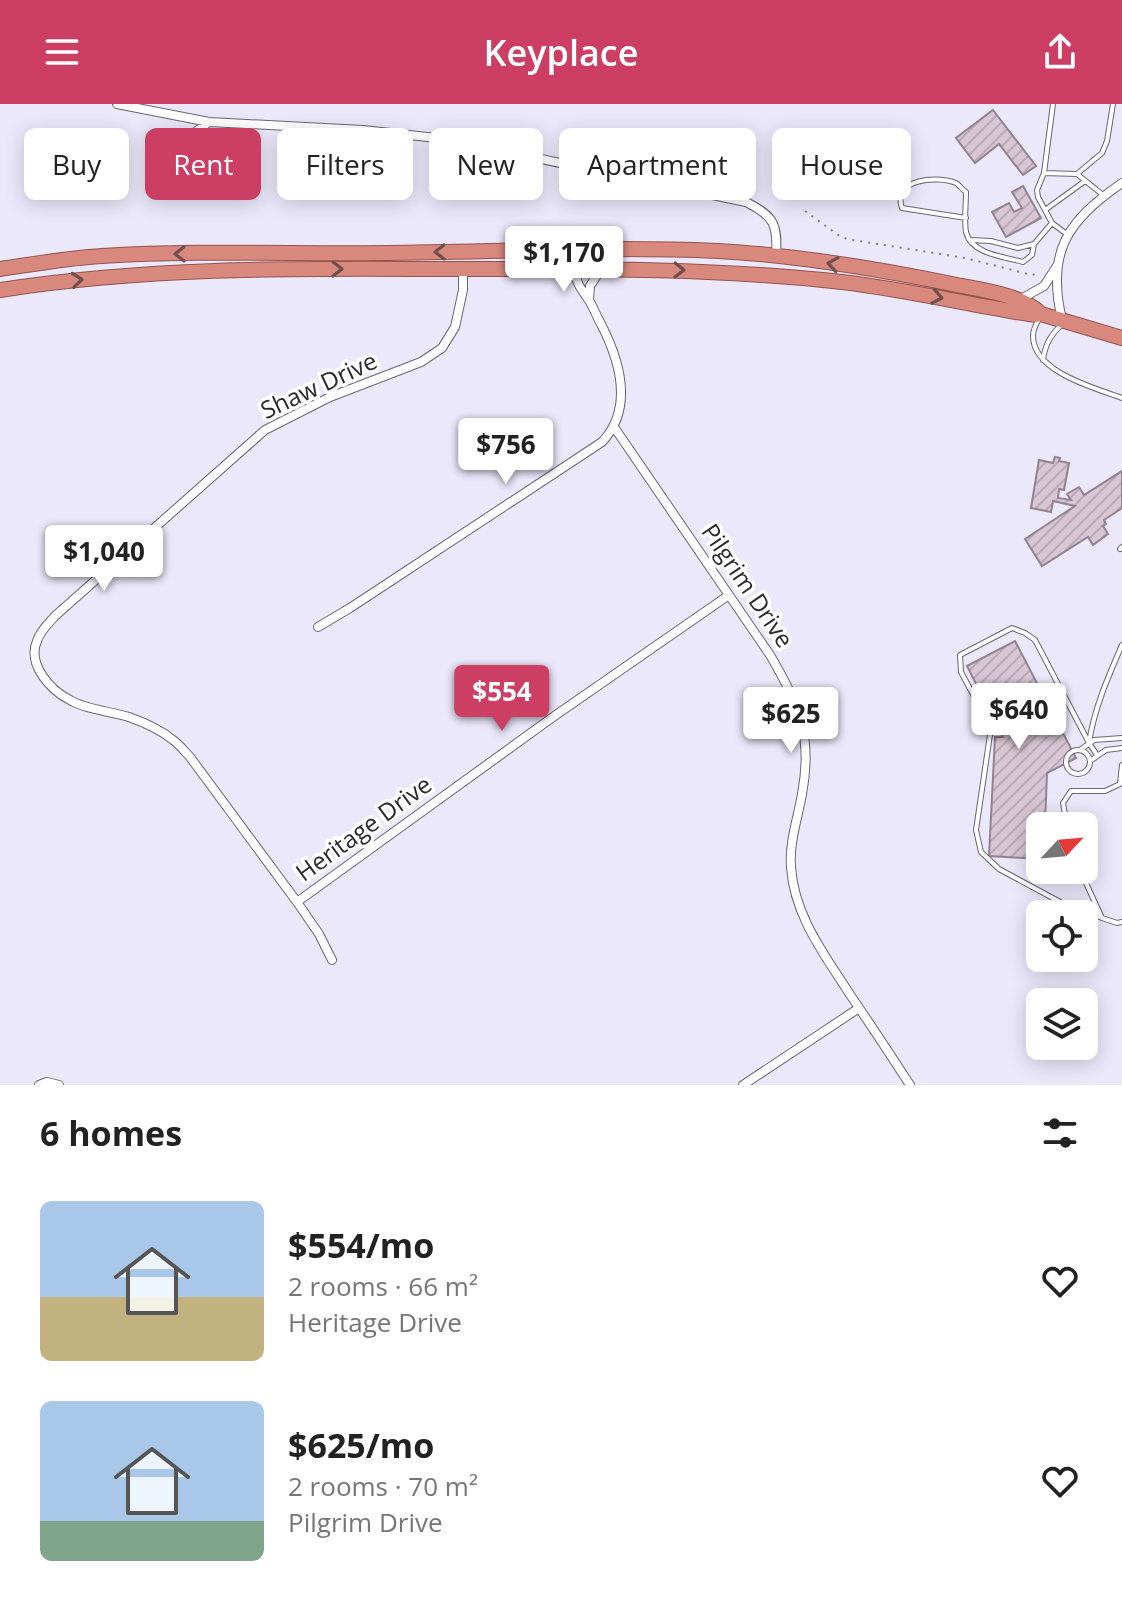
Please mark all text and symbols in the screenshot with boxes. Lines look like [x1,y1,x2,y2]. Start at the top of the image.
text: Keyplace [484,28,638,77]
icon: menu [40,30,84,74]
icon: share [1038,30,1082,74]
chip: Buy [24,128,129,200]
chip: Rent [145,128,261,200]
chip: Filters [277,128,413,200]
chip: New [429,128,543,200]
chip: Apartment [559,128,756,200]
chip: House [772,128,911,200]
pin: $1,170 [499,226,629,294]
text: $1,170 [523,234,605,270]
one-way arrow [433,243,446,261]
one-way arrow [173,245,186,263]
one-way arrow [826,256,839,273]
one-way arrow [331,260,344,278]
one-way arrow [673,262,686,279]
one-way arrow [71,271,84,288]
one-way arrow [930,288,944,305]
street label: Shaw Drive [255,343,382,426]
pin: $756 [459,418,553,486]
text: $756 [476,426,536,462]
street label: Pilgrim Drive [695,517,802,654]
pin: $1,040 [39,525,169,593]
text: $1,040 [63,533,145,569]
pin: $554 [455,665,549,733]
text: $554 [472,673,532,709]
pin: $640 [972,683,1066,751]
pin: $625 [744,687,838,755]
text: $640 [989,691,1049,727]
text: $625 [761,695,821,731]
street label: Heritage Drive [289,767,438,888]
north arrow [1026,812,1098,884]
map controls [1026,812,1098,1060]
button: locate [1026,900,1098,972]
button: layers [1026,988,1098,1060]
text: 6 homes [40,1110,182,1156]
icon: filters [1038,1111,1082,1155]
text: $554/mo [288,1222,434,1268]
icon: home [104,1233,200,1329]
icon: heart [1038,1259,1082,1303]
text: 2 rooms · 66 m² [288,1268,478,1304]
text: Heritage Drive [288,1304,462,1340]
text: $625/mo [288,1422,434,1468]
icon: home [104,1433,200,1529]
icon: heart [1038,1459,1082,1503]
text: 2 rooms · 70 m² [288,1468,478,1504]
text: Pilgrim Drive [288,1504,443,1540]

